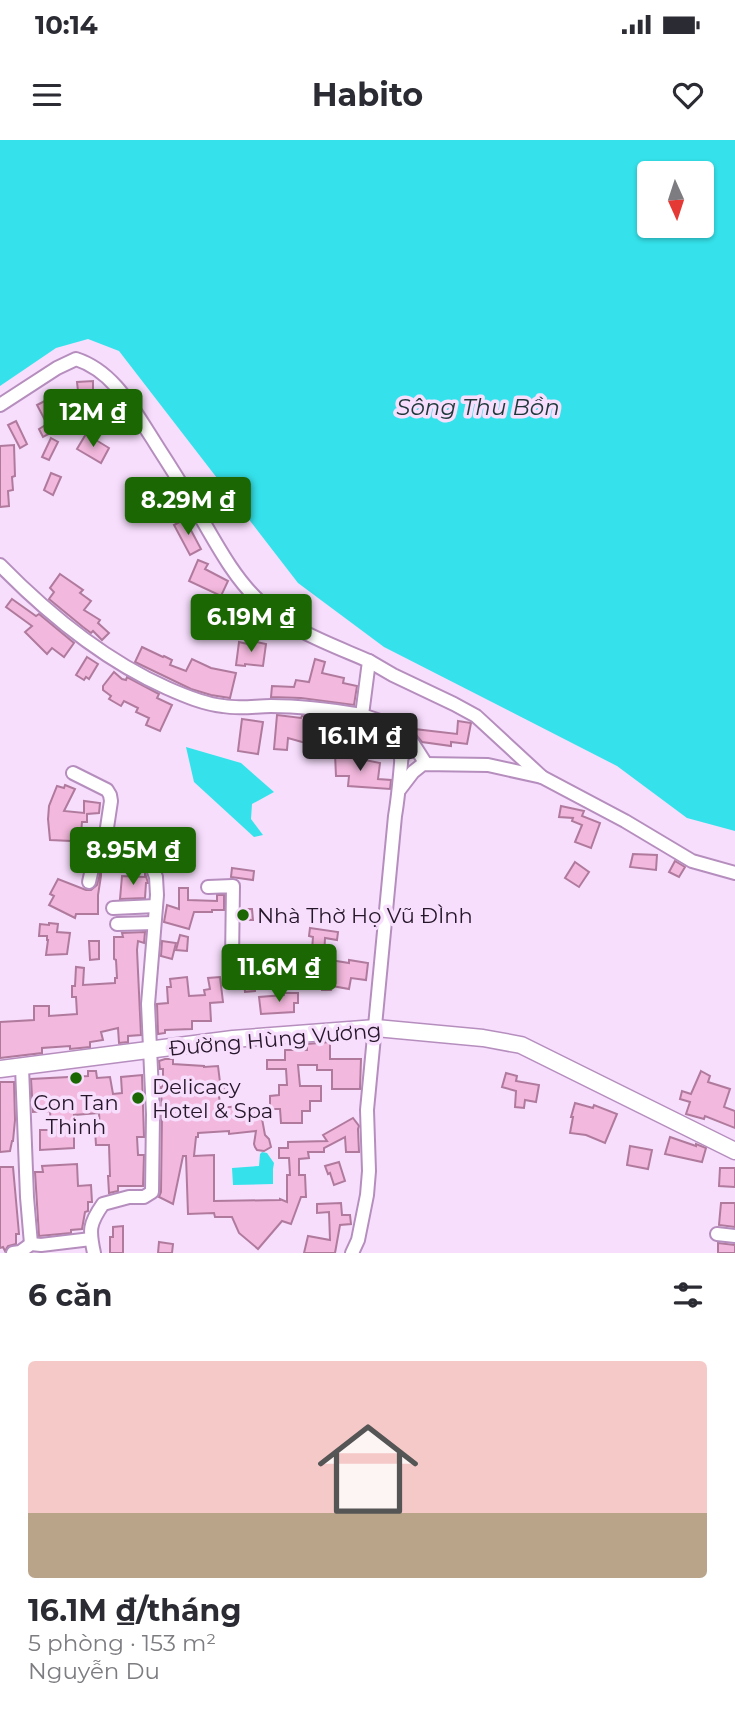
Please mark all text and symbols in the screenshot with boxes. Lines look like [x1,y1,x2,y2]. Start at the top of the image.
text: 10:14 [35,9,98,41]
text: Habito [312,75,423,114]
icon: menu [28,76,66,114]
icon: heart [669,76,707,114]
north arrow [637,161,714,238]
map controls [637,161,714,238]
pin: 12M ₫ [44,390,142,449]
water label: Sông Thu Bồn [396,393,560,421]
text: 12M ₫ [60,398,126,426]
pin: 8.29M ₫ [123,478,253,537]
text: 8.29M ₫ [141,486,235,514]
pin: 6.19M ₫ [186,594,316,654]
text: 6.19M ₫ [207,603,295,631]
pin: 16.1M ₫ [295,714,425,773]
text: 16.1M ₫ [319,722,401,750]
pin: 8.95M ₫ [68,828,198,887]
text: 8.95M ₫ [86,836,180,864]
place label: Nhà Thờ Họ Vũ ĐÌnh [257,903,473,928]
marker: Nhà Thờ Họ Vũ ĐÌnh [235,907,251,923]
pin: 11.6M ₫ [214,944,344,1004]
text: 11.6M ₫ [238,953,320,981]
street label: Đường Hùng Vương [168,1017,382,1061]
marker: Con Tan Thinh [68,1070,84,1086]
place label: Delicacy Hotel & Spa [152,1074,273,1123]
place label: Con Tan Thinh [33,1090,119,1139]
marker: Delicacy Hotel & Spa [130,1090,146,1106]
icon: filters [669,1276,707,1314]
text: 6 căn [28,1277,113,1314]
icon: home [305,1406,431,1532]
text: 16.1M ₫/tháng [28,1592,241,1629]
text: 5 phòng · 153 m² [28,1629,216,1657]
text: Nguyễn Du [28,1657,160,1685]

